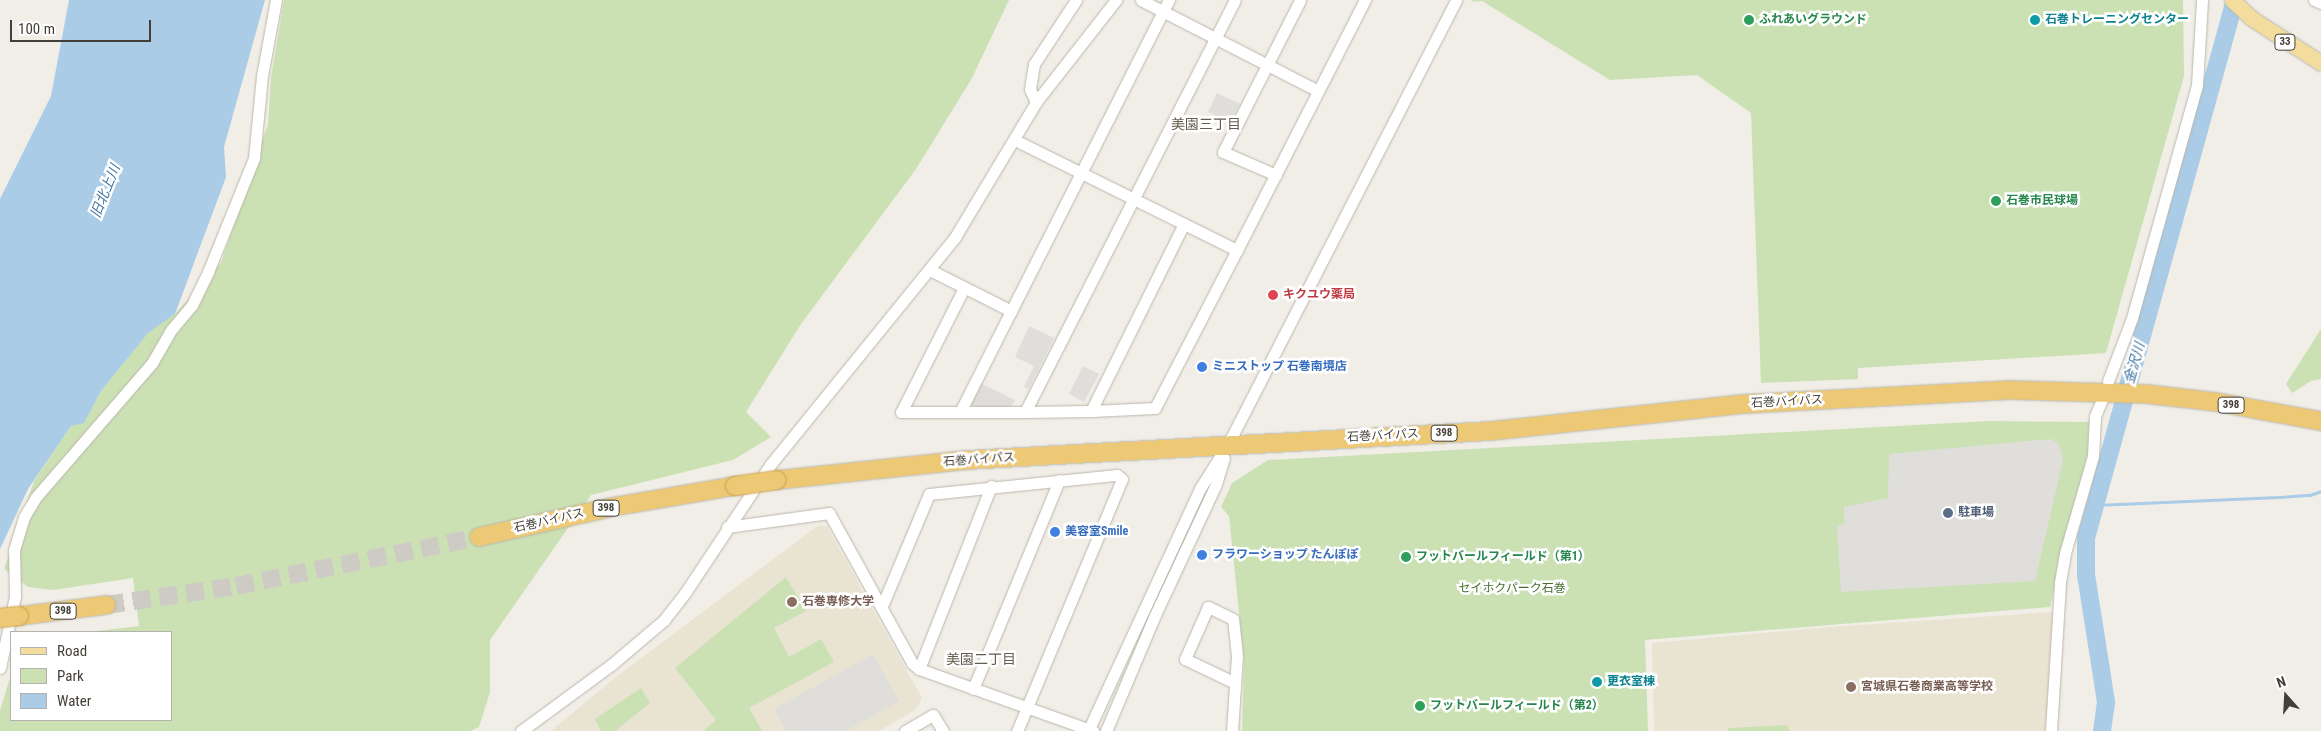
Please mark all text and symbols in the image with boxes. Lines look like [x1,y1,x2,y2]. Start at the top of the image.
scale bar [12,10,154,42]
place label: ふれあいグラウンド [1759,13,1867,27]
place label: 石巻トレーニングセンター [2045,13,2189,27]
marker: ふれあいグラウンド [1743,14,1755,26]
marker: 石巻トレーニングセンター [2029,14,2041,26]
text: 100 m [18,20,55,38]
road number: 33 [2274,34,2296,51]
district label: 美園三丁目 [1171,116,1241,132]
water label: 旧北上川 [87,162,123,220]
place label: 石巻市民球場 [2006,194,2078,208]
marker: 石巻市民球場 [1990,195,2002,207]
place label: キクユウ薬局 [1283,288,1355,302]
marker: キクユウ薬局 [1267,289,1279,301]
water label: 金沢川 [2120,340,2148,386]
place label: ミニストップ 石巻南境店 [1212,360,1347,374]
marker: ミニストップ 石巻南境店 [1196,361,1208,373]
street label: 石巻バイパス [1751,393,1823,411]
road number: 398 [2217,396,2245,414]
road number: 398 [1430,424,1458,442]
street label: 石巻バイパス [1347,427,1419,445]
street label: 石巻バイパス [943,450,1015,470]
road number: 398 [592,499,620,516]
street label: 石巻バイパス [512,506,586,536]
place label: 駐車場 [1958,506,1994,520]
marker: 駐車場 [1942,507,1954,519]
place label: 美容室Smile [1065,525,1128,539]
marker: 美容室Smile [1049,526,1061,538]
place label: フラワーショップ たんぽぽ [1212,548,1359,562]
marker: フラワーショップ たんぽぽ [1196,549,1208,561]
place label: フットバールフィールド（第1） [1416,550,1590,564]
marker: フットバールフィールド（第1） [1400,551,1412,563]
park label: セイホクパーク石巻 [1458,582,1566,596]
place label: 石巻専修大学 [802,595,874,609]
marker: 石巻専修大学 [786,596,798,608]
road number: 398 [49,602,77,620]
legend [10,631,172,721]
text: Road [57,642,87,660]
district label: 美園二丁目 [946,651,1016,667]
text: Park [57,667,84,685]
north arrow [2261,671,2311,721]
text: N [2274,673,2288,691]
place label: 更衣室棟 [1607,675,1655,689]
marker: 更衣室棟 [1591,676,1603,688]
place label: 宮城県石巻商業高等学校 [1861,680,1993,694]
marker: 宮城県石巻商業高等学校 [1845,681,1857,693]
text: Water [57,692,91,710]
place label: フットバールフィールド（第2） [1430,699,1604,713]
marker: フットバールフィールド（第2） [1414,700,1426,712]

